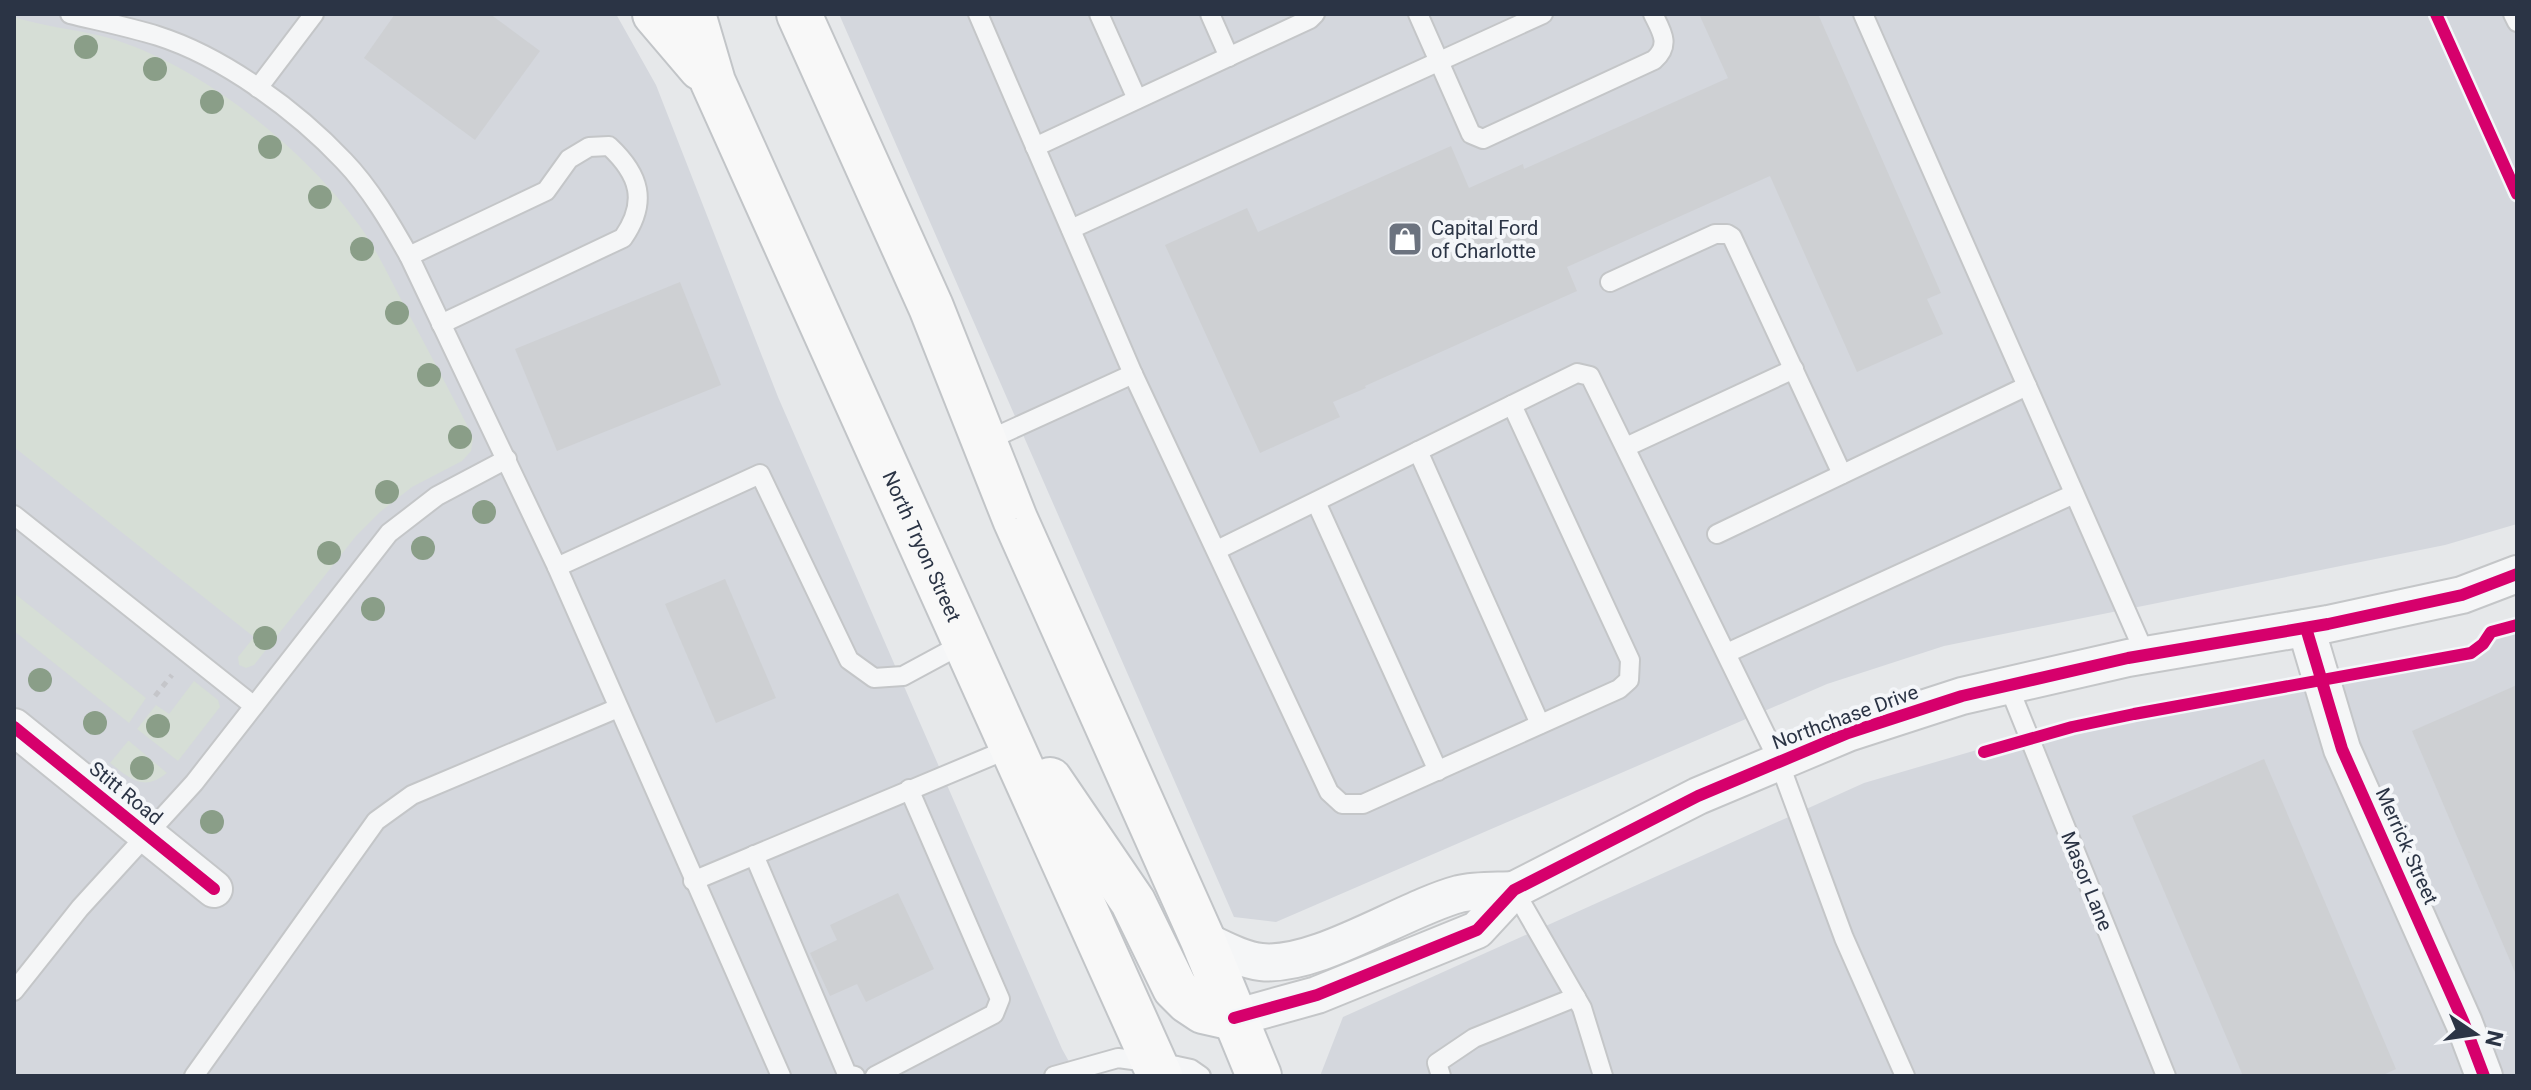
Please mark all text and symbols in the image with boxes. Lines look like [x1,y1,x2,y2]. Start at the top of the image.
place label: Capital Ford of Charlotte [1431,216,1538,263]
shop icon: Capital Ford of Charlotte [1386,220,1424,258]
street label: North Tryon Street [877,467,966,625]
street label: Northchase Drive [1769,679,1921,755]
street label: Stitt Road [85,756,167,830]
street label: Merrick Street [2371,784,2443,908]
street label: Masor Lane [2056,828,2118,934]
north arrow [2435,994,2515,1074]
text: N [2480,1028,2508,1049]

